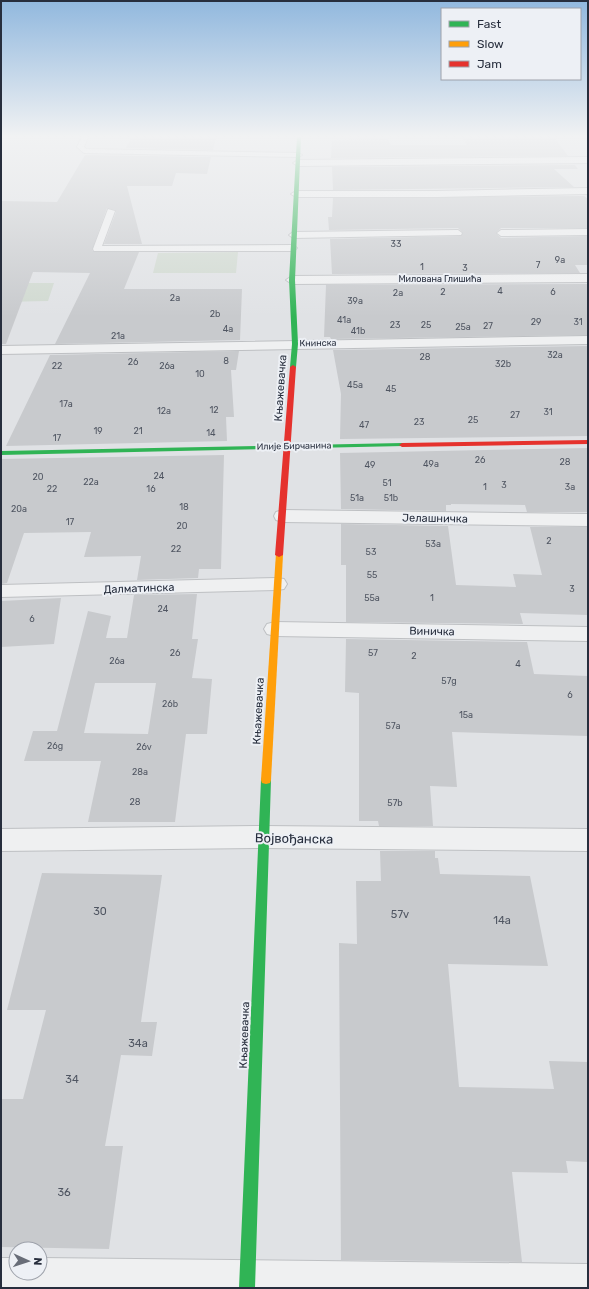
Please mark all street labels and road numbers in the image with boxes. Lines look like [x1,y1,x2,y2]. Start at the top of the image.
street label: Милована Глишића [398,274,482,284]
street label: Книнска [299,338,337,348]
street label: Књажевачка [272,354,289,422]
street label: Илије Бирчанина [256,440,332,452]
street label: Јелашничка [402,511,468,526]
street label: Далматинска [103,581,175,596]
street label: Виничка [409,625,455,638]
street label: Књажевачка [250,677,267,745]
street label: Војвођанска [255,830,333,847]
street label: Књажевачка [237,1001,252,1069]

